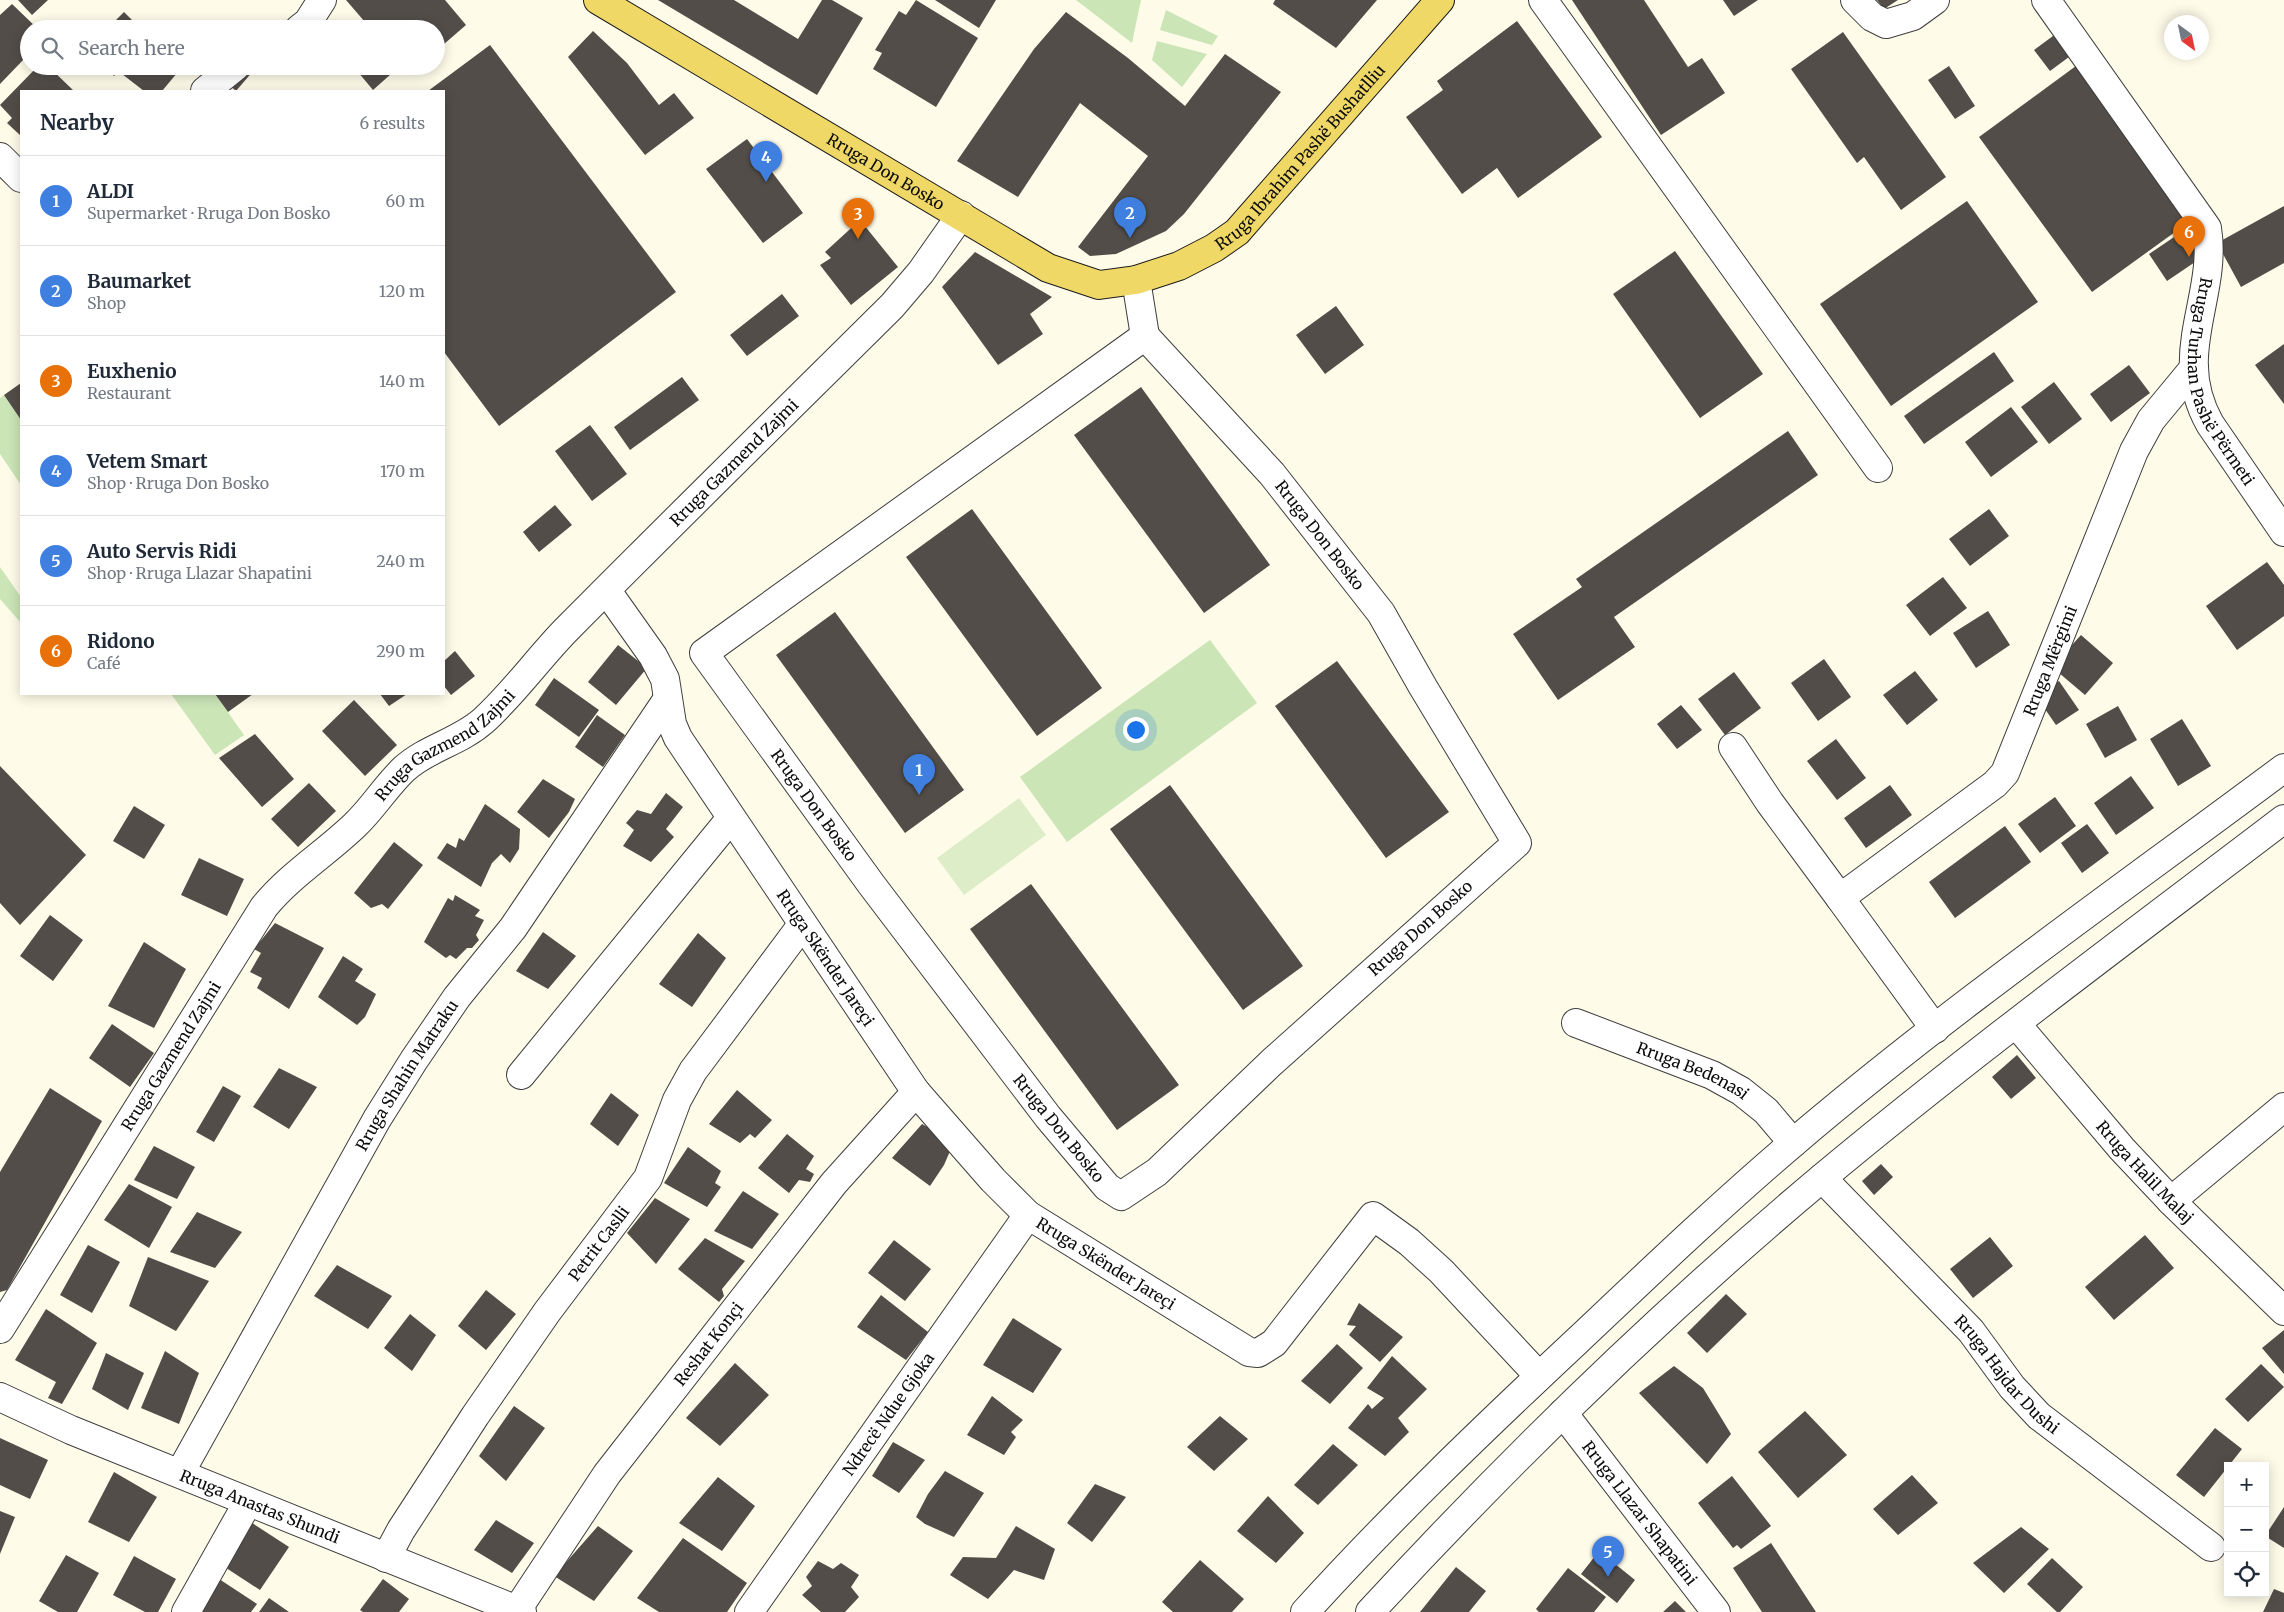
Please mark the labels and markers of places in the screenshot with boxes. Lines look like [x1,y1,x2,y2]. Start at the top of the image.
pin: 4 [750,141,782,182]
pin: 2 [1114,197,1146,238]
pin: 3 [842,198,874,239]
pin: 6 [2173,216,2205,257]
pin: 1 [903,754,935,795]
pin: 5 [1592,1536,1624,1577]

